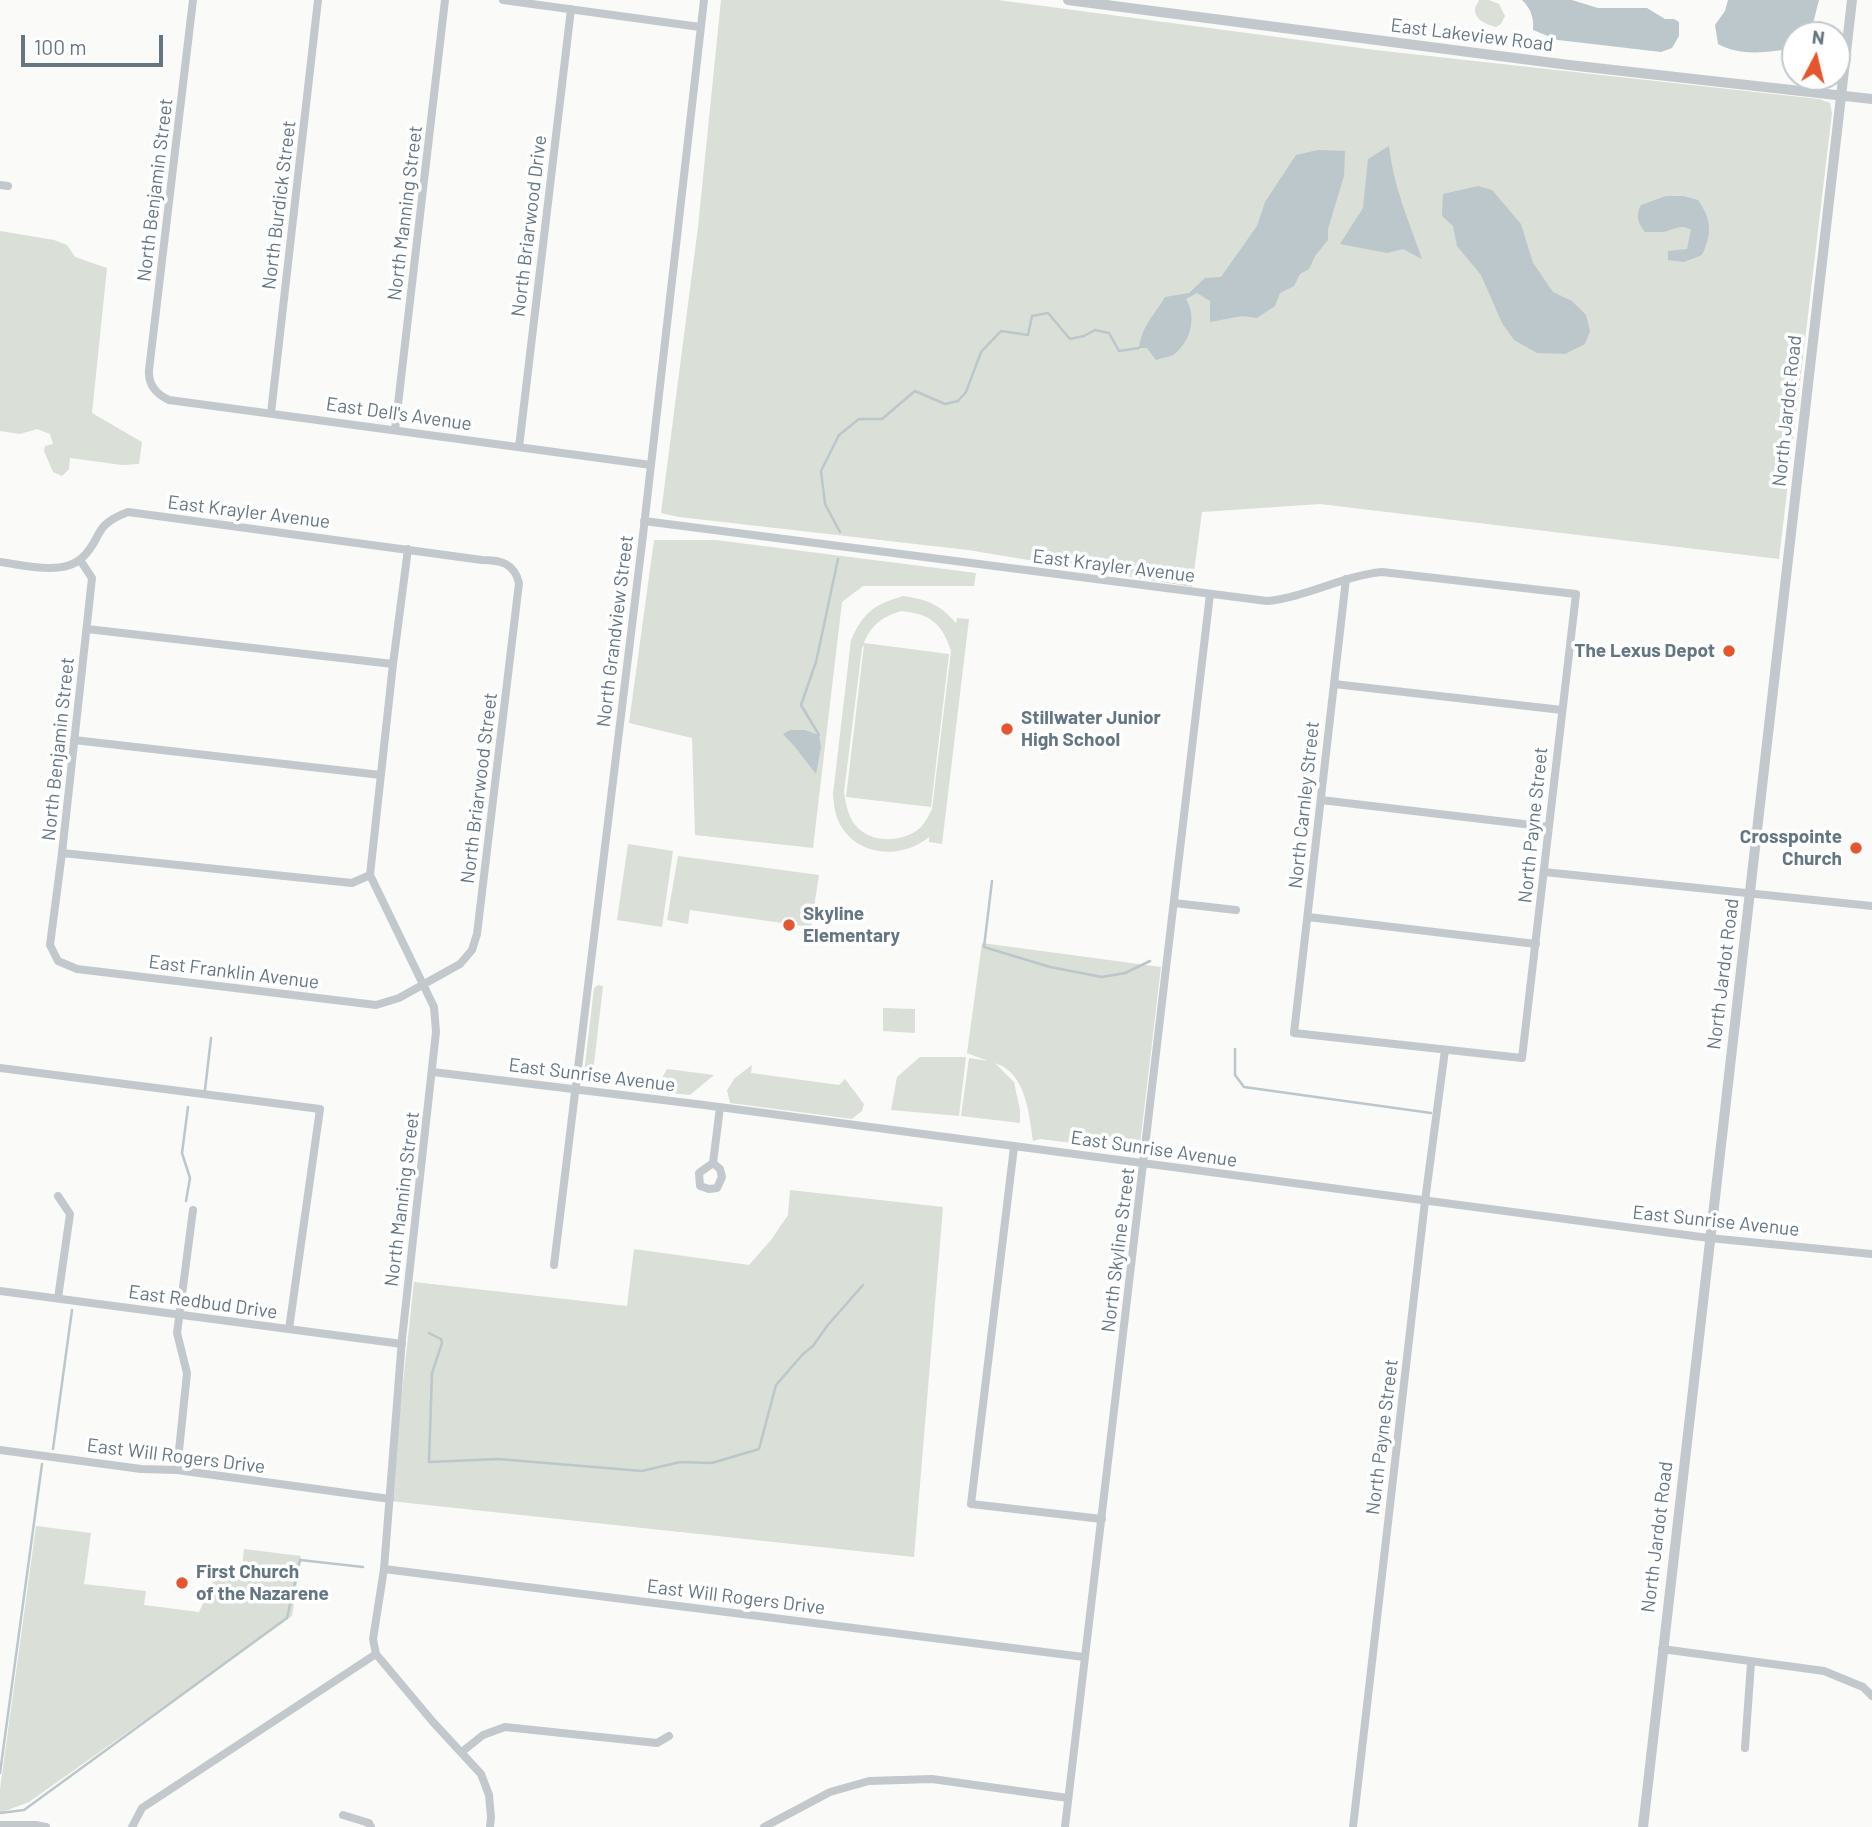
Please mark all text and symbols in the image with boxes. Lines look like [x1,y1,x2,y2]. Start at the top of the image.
street label: East Lakeview Road [1389,14,1555,56]
scale bar [24,21,166,65]
north arrow [1781,21,1851,91]
text: N [1811,24,1826,49]
text: 100 m [34,34,87,59]
street label: North Benjamin Street [132,97,178,283]
street label: North Burdick Street [257,119,301,291]
street label: North Manning Street [383,124,427,302]
street label: North Briarwood Drive [507,134,551,318]
street label: North Jardot Road [1768,334,1806,488]
street label: East Dell's Avenue [325,392,473,436]
street label: East Krayler Avenue [166,491,332,533]
street label: North Grandview Street [592,534,638,728]
street label: East Krayler Avenue [1031,545,1197,587]
place label: The Lexus Depot [1574,640,1715,662]
marker: The Lexus Depot [1721,643,1737,659]
street label: North Benjamin Street [37,656,79,842]
street label: North Briarwood Street [456,691,502,885]
place label: Stillwater Junior High School [1021,707,1161,751]
street label: North Carnley Street [1284,720,1324,890]
marker: Stillwater Junior High School [999,721,1015,737]
street label: North Payne Street [1513,746,1553,904]
place label: Crosspointe Church [1740,826,1842,870]
marker: Crosspointe Church [1848,840,1864,856]
street label: North Jardot Road [1702,897,1744,1051]
place label: Skyline Elementary [803,903,900,947]
marker: Skyline Elementary [781,917,797,933]
street label: East Franklin Avenue [147,950,321,994]
street label: East Sunrise Avenue [507,1053,677,1097]
street label: North Manning Street [380,1110,424,1288]
street label: East Sunrise Avenue [1069,1126,1239,1172]
street label: North Skyline Street [1097,1166,1139,1334]
street label: East Sunrise Avenue [1631,1201,1801,1241]
street label: East Redbud Drive [127,1280,279,1324]
street label: North Payne Street [1361,1358,1403,1516]
street label: East Will Rogers Drive [86,1434,266,1478]
street label: North Jardot Road [1636,1460,1678,1614]
place label: First Church of the Nazarene [196,1561,329,1605]
marker: First Church of the Nazarene [174,1575,190,1591]
street label: East Will Rogers Drive [646,1575,826,1619]

